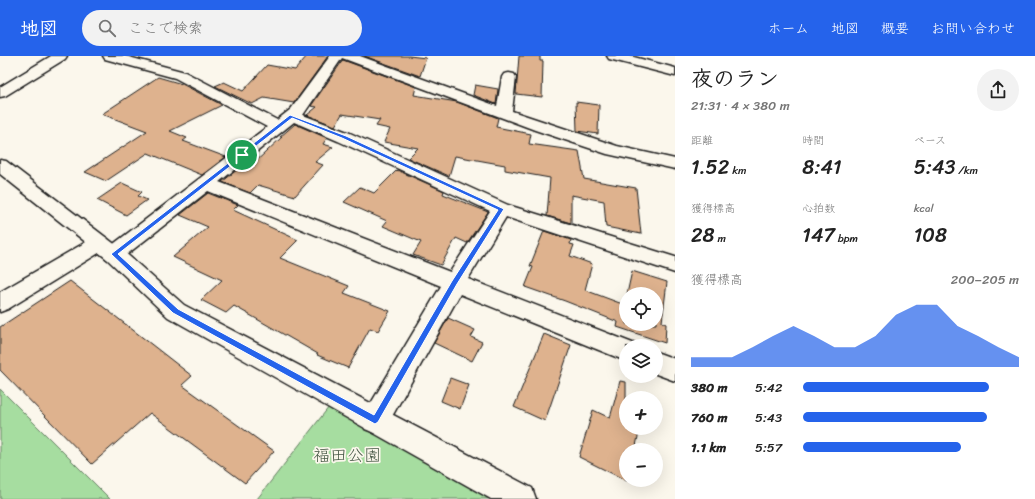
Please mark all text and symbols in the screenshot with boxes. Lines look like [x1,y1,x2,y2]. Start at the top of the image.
search box [82,10,362,46]
text: 地図 [20,12,58,45]
text: ここで検索 [128,15,203,41]
text: ホーム [768,16,809,41]
text: 地図 [831,16,859,41]
text: 概要 [881,16,909,41]
text: お問い合わせ [931,16,1015,41]
icon: search [96,17,118,39]
text: 夜のラン [691,59,779,98]
button: share [977,69,1019,111]
text: 21:31 · 4 × 380 m [691,94,790,117]
text: 距離 [691,131,713,150]
text: 時間 [802,131,824,150]
text: ペース [914,131,946,150]
pin [225,138,259,172]
icon: arrive [231,144,253,166]
text: 1.52 [691,150,729,185]
text: 8:41 [802,150,842,185]
text: 5:43 [914,150,955,185]
text: km [729,161,747,180]
text: /km [955,161,978,180]
text: 獲得標高 [691,199,735,218]
text: 心拍数 [802,199,835,218]
text: kcal [914,199,934,218]
text: 28 [691,218,715,253]
text: 147 [802,218,835,253]
text: 108 [914,218,947,253]
text: m [715,229,726,248]
text: bpm [835,229,858,248]
text: 獲得標高 [691,268,743,291]
text: 200–205 m [951,268,1019,291]
map controls [619,287,663,487]
button: locate [619,287,663,331]
button: layers [619,339,663,383]
text: 380 m [691,376,728,399]
text: 5:42 [755,376,783,399]
button: + [619,391,663,435]
text: 760 m [691,406,727,429]
text: 5:43 [755,406,782,429]
text: 1.1 km [691,436,726,459]
text: 5:57 [755,436,782,459]
park label: 福田公園 [313,440,381,470]
button: − [619,443,663,487]

